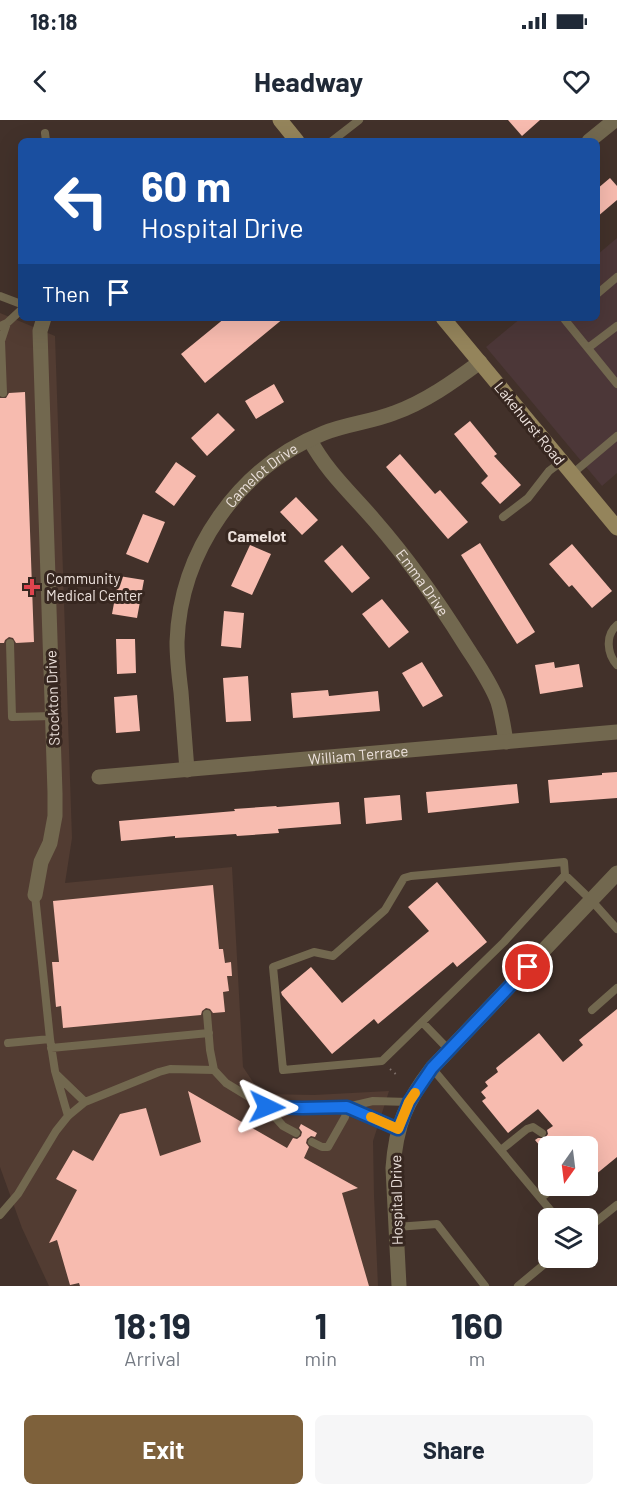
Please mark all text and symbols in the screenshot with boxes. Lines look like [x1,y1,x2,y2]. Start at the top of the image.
text: 18:18 [30,8,77,34]
icon: back [24,65,57,98]
text: Headway [254,65,363,97]
icon: heart [560,65,593,98]
text: 60 m [141,160,231,210]
icon: left [42,162,120,240]
text: Hospital Drive [141,211,304,243]
icon: arrive [102,276,135,309]
text: Then [42,280,90,306]
street label: Lakehurst Road [491,378,569,468]
street label: Camelot Drive [221,439,301,511]
district label: Camelot [228,526,286,545]
street label: Emma Drive [393,545,453,619]
place label: Community Medical Center [46,569,143,604]
marker: Community Medical Center [23,578,41,596]
street label: Stockton Drive [41,650,63,746]
street label: William Terrace [307,741,409,768]
pin [502,941,553,992]
icon: arrive [511,950,544,983]
position arrow [235,1075,299,1139]
north arrow [538,1136,598,1196]
map controls [538,1136,598,1268]
street label: Hospital Drive [386,1155,406,1245]
button: layers [538,1208,598,1268]
text: 18:19 [114,1303,191,1346]
text: 1 [314,1303,327,1346]
text: 160 [451,1303,503,1346]
text: Arrival [124,1346,180,1370]
text: min [305,1346,337,1370]
text: m [469,1346,485,1370]
button: Exit [24,1415,303,1484]
button: Share [315,1415,593,1484]

